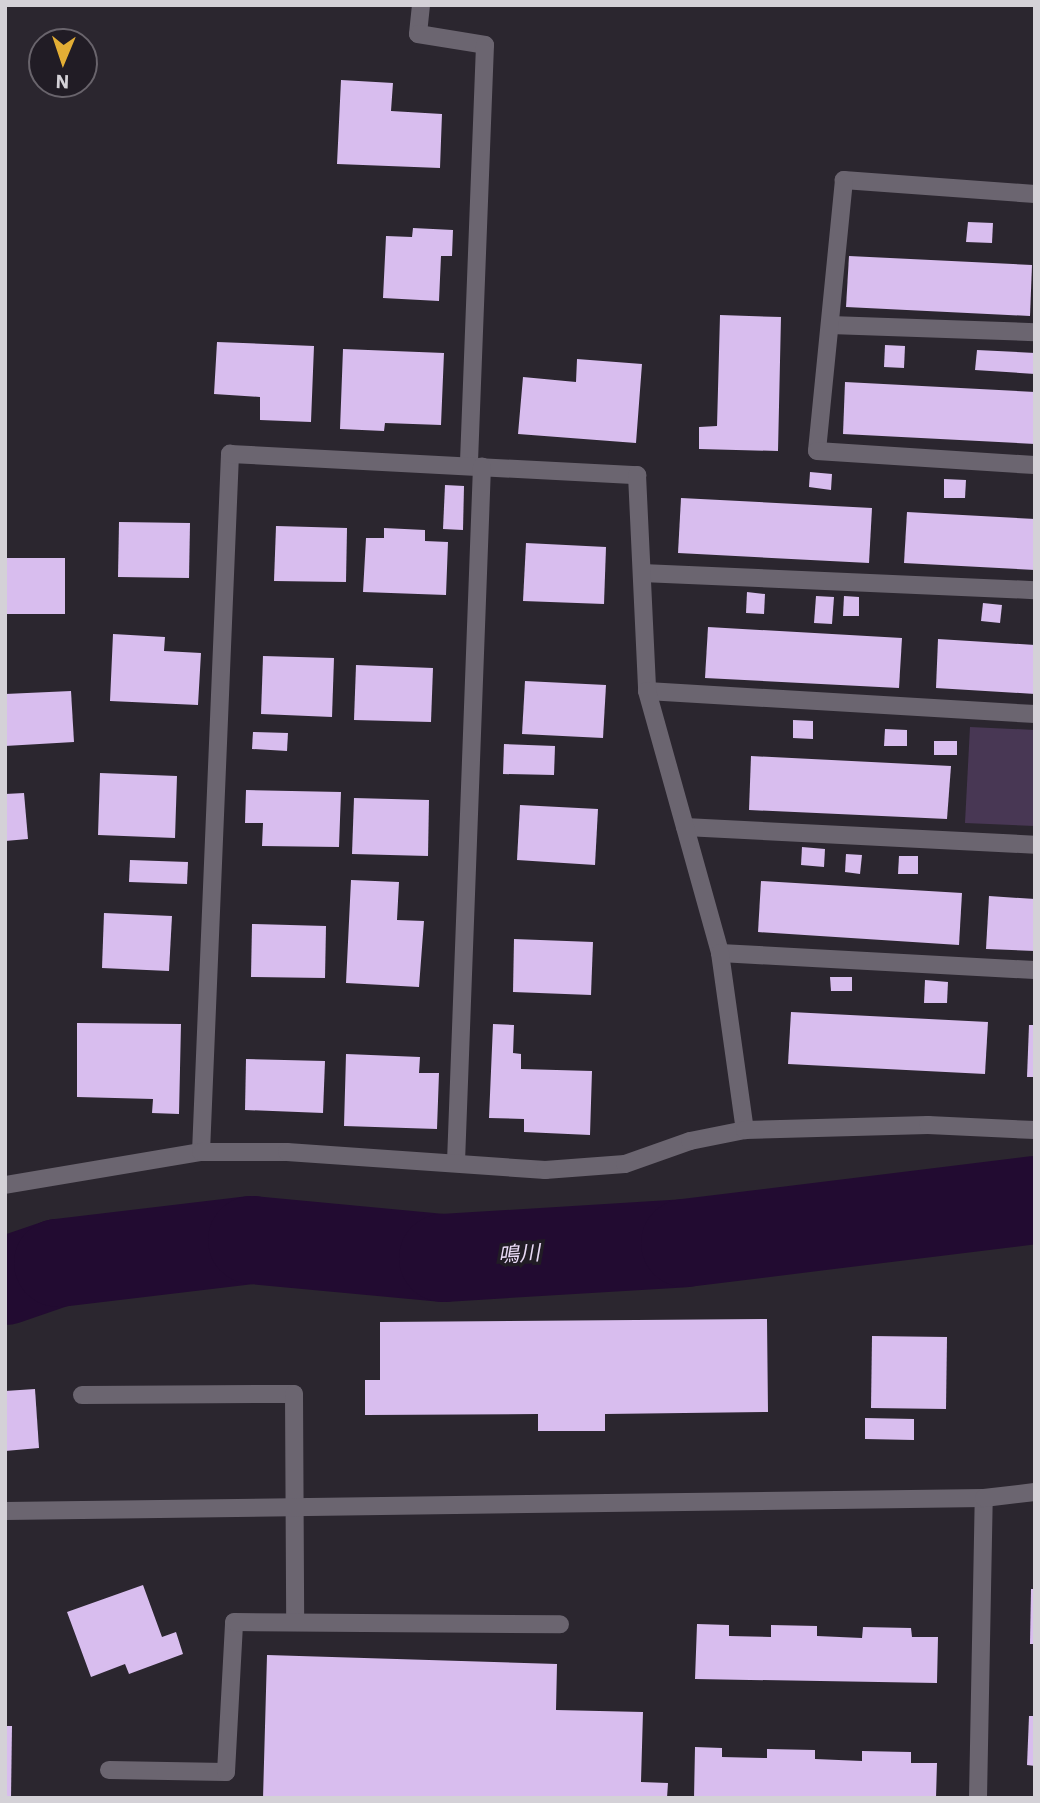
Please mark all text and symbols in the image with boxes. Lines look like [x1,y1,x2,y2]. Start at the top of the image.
north arrow [28,28,98,98]
text: N [55,70,70,94]
water label: 鳴川 [497,1239,541,1267]

